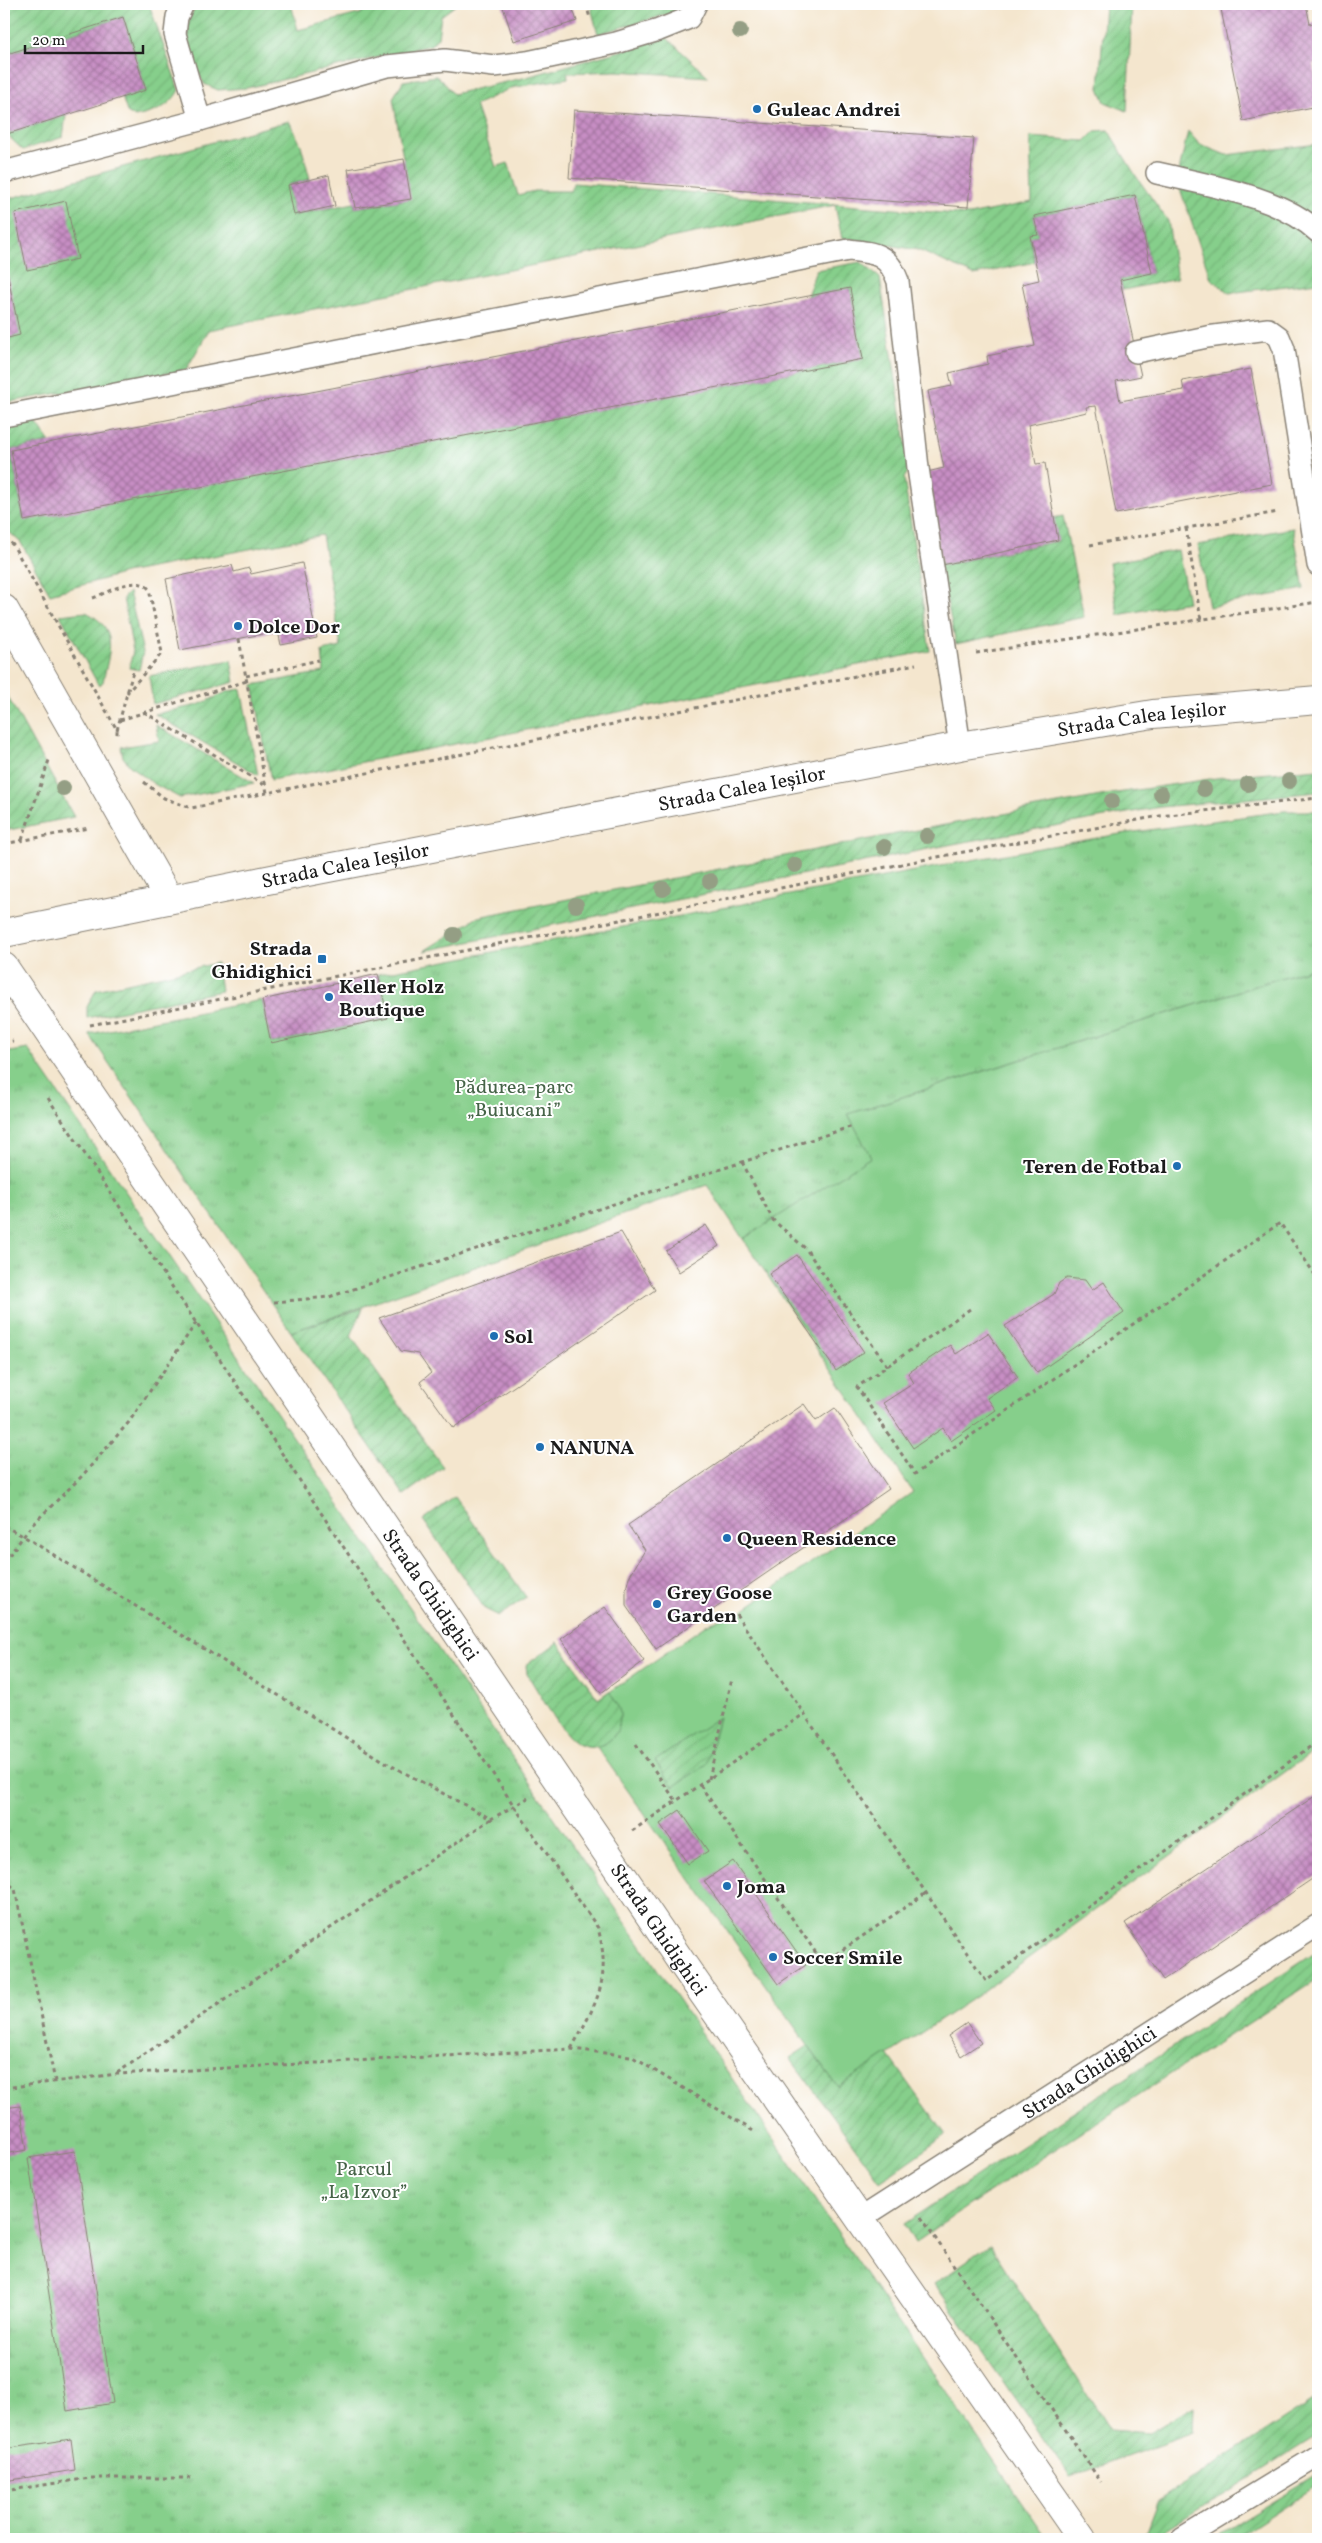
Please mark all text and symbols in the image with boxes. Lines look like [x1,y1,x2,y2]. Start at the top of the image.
scale bar [25,22,142,54]
text: 20 m [32,31,65,52]
place label: Guleac Andrei [767,97,901,125]
marker: Guleac Andrei [751,103,763,115]
place label: Dolce Dor [248,614,340,642]
marker: Dolce Dor [232,620,244,632]
street label: Strada Calea Ieșilor [1055,696,1228,746]
street label: Strada Calea Ieșilor [656,760,829,820]
street label: Strada Calea Ieșilor [259,837,432,897]
place label: Strada Ghidighici [212,936,312,987]
marker: Strada Ghidighici [316,953,328,965]
place label: Keller Holz Boutique [339,974,444,1025]
marker: Keller Holz Boutique [323,991,335,1003]
park label: Pădurea-parc „Buiucani” [454,1074,574,1125]
place label: Teren de Fotbal [1023,1154,1167,1182]
marker: Teren de Fotbal [1171,1160,1183,1172]
place label: Sol [504,1324,534,1352]
marker: Sol [488,1330,500,1342]
place label: NANUNA [550,1435,634,1463]
marker: NANUNA [534,1441,546,1453]
street label: Strada Ghidighici [374,1524,485,1667]
place label: Queen Residence [737,1526,896,1554]
marker: Queen Residence [721,1532,733,1544]
place label: Grey Goose Garden [667,1580,772,1631]
marker: Grey Goose Garden [651,1598,663,1610]
street label: Strada Ghidighici [602,1859,713,2002]
place label: Joma [736,1874,786,1902]
marker: Joma [721,1880,733,1892]
place label: Soccer Smile [783,1945,903,1973]
marker: Soccer Smile [767,1951,779,1963]
street label: Strada Ghidighici [1017,2020,1163,2127]
park label: Parcul „La Izvor” [320,2156,408,2207]

